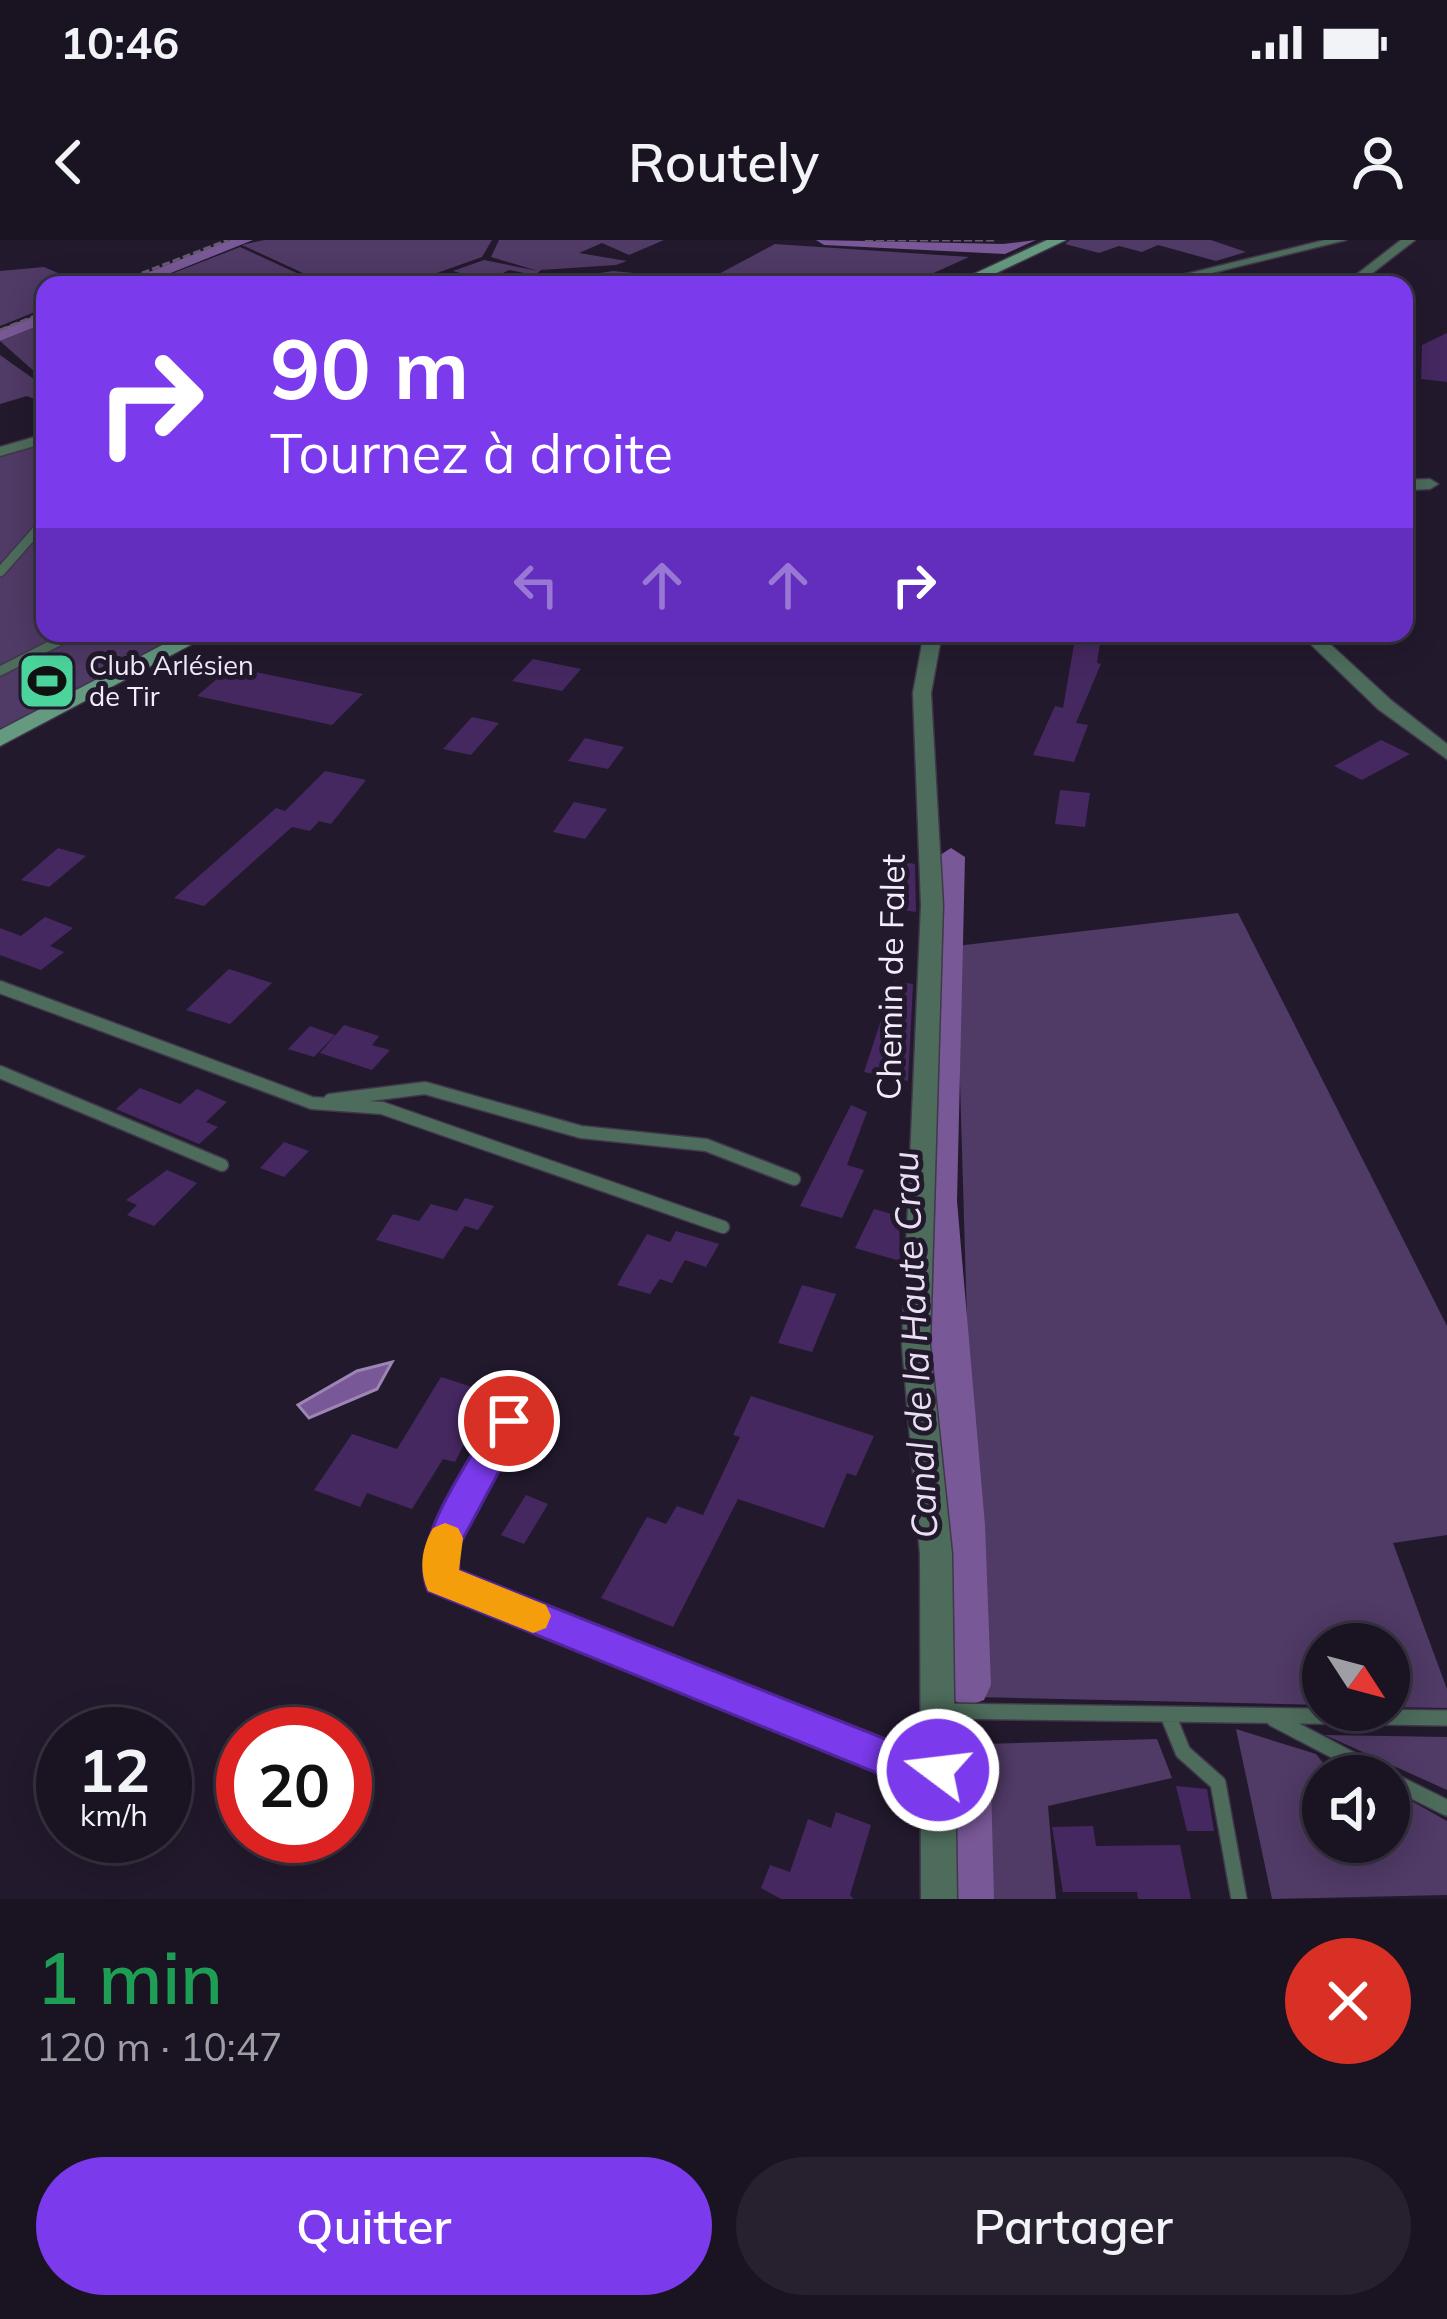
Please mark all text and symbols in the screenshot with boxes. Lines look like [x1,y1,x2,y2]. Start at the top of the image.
text: 10:46 [60,14,179,70]
text: Routely [628,128,819,196]
icon: back [36,129,102,195]
icon: person [1345,129,1411,195]
text: 90 m [270,315,469,420]
icon: right [72,324,228,480]
text: Tournez à droite [270,419,673,487]
icon: left [503,552,569,618]
icon: ahead [629,552,695,618]
icon: ahead [755,552,821,618]
icon: right [881,552,947,618]
place label: Club Arlésien de Tir [89,648,254,713]
sports icon: Club Arlésien de Tir [16,650,78,712]
street label: Chemin de Falet [867,854,913,1100]
water label: Canal de la Haute Crau [881,1150,947,1540]
pin [458,1370,560,1472]
icon: arrive [476,1388,542,1454]
north arrow [1302,1623,1410,1731]
map controls [1302,1623,1410,1863]
speed limit sign: 20 [216,1707,372,1863]
position arrow [875,1707,1001,1833]
text: 12 [78,1732,150,1807]
button: sound [1302,1755,1410,1863]
text: km/h [80,1796,148,1834]
text: 1 min [36,1932,223,2022]
button: close [1285,1938,1411,2064]
text: 120 m · 10:47 [36,2022,282,2071]
button: Quitter [36,2157,712,2295]
button: Partager [736,2157,1411,2295]

